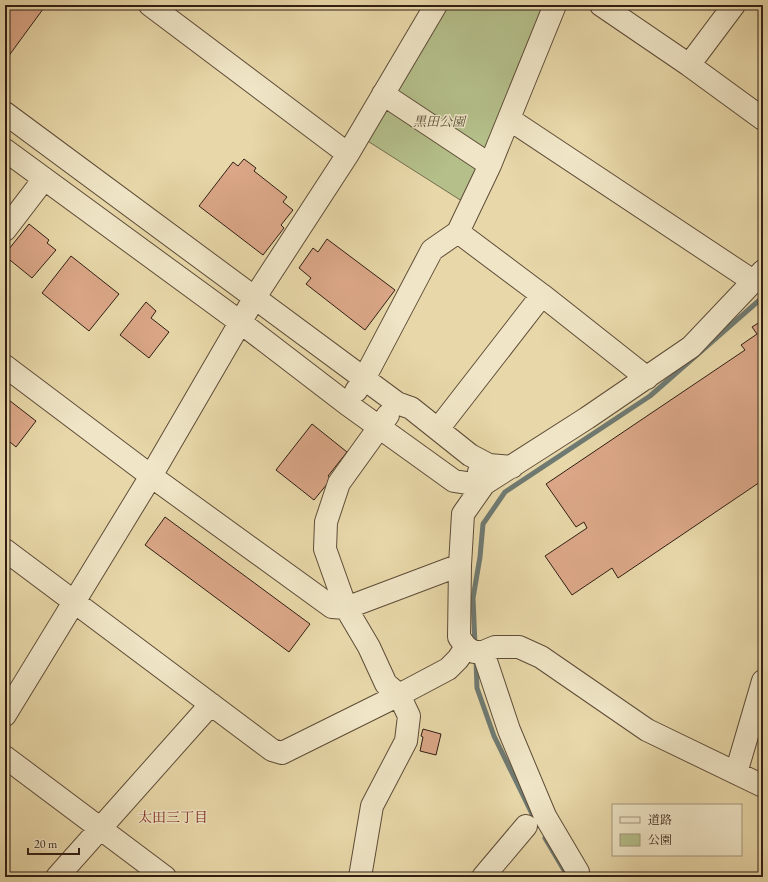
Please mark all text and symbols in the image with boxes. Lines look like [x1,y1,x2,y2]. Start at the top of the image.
park label: 黒田公園 [413,113,467,130]
legend [612,804,742,856]
district label: 太田三丁目 [138,808,208,826]
text: 道路 [648,812,672,828]
scale bar [28,830,79,856]
text: 公園 [648,832,672,848]
text: 20 m [34,836,58,852]

